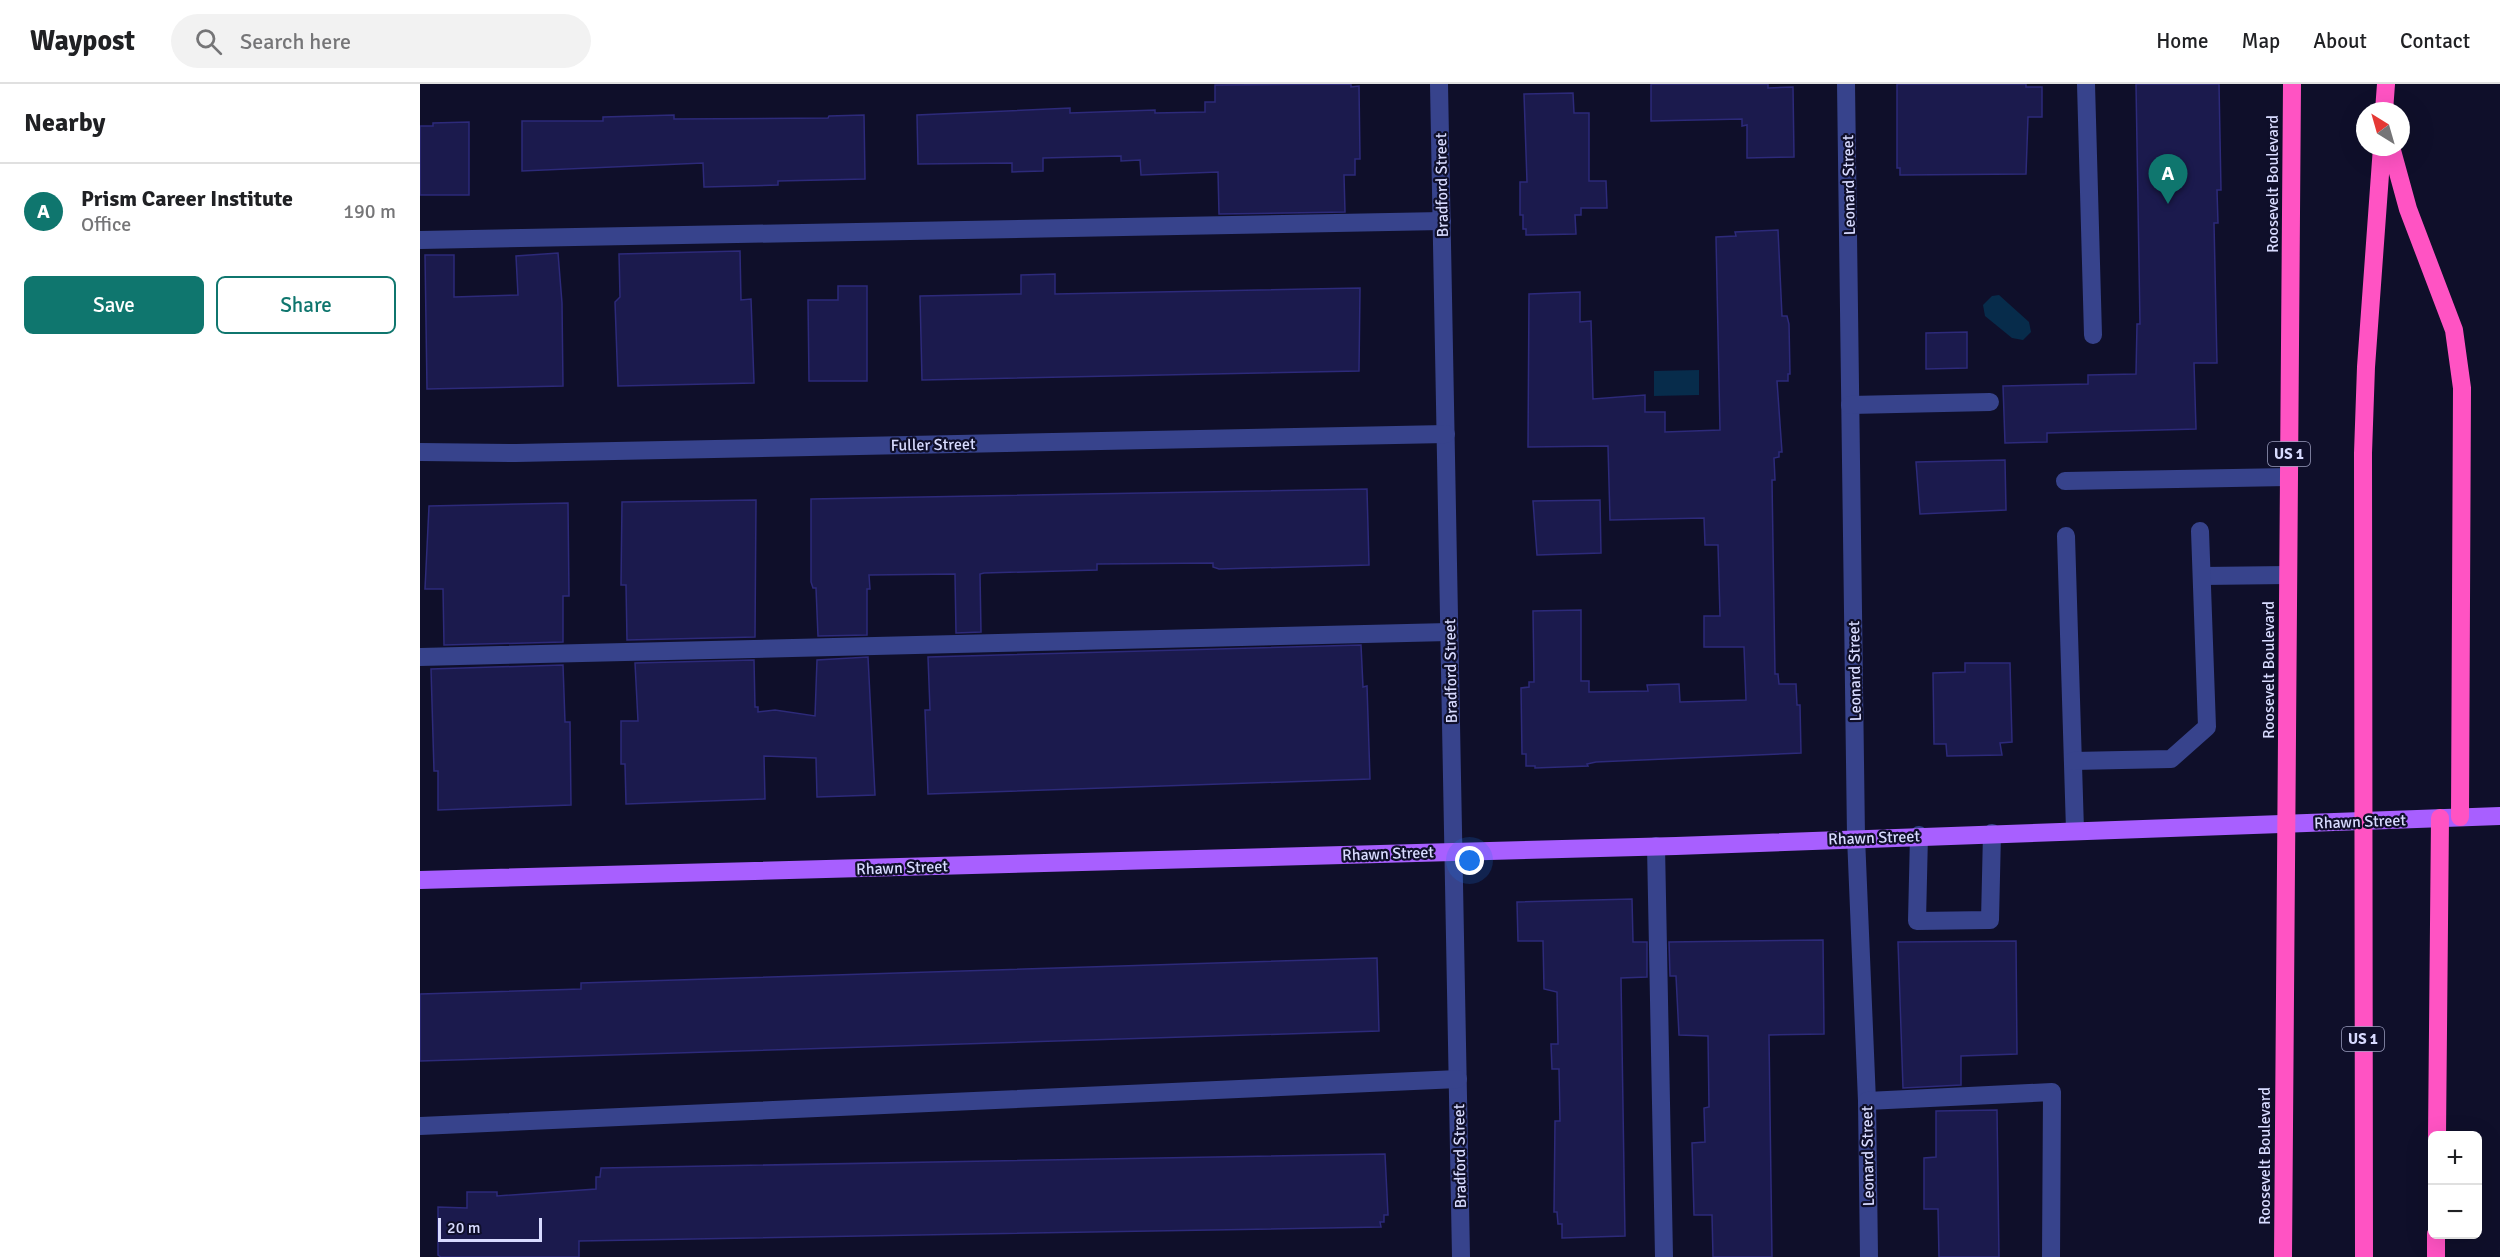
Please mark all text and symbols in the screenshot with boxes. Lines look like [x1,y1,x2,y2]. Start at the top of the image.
search box [171,14,591,68]
text: Waypost [30,24,135,58]
icon: search [192,25,225,58]
text: Search here [240,28,351,55]
text: Home [2156,28,2209,54]
text: Map [2242,28,2280,54]
text: About [2313,28,2367,54]
text: Contact [2400,28,2470,54]
north arrow [2356,102,2410,156]
text: Nearby [24,107,105,139]
street label: Roosevelt Boulevard [2263,115,2283,253]
street label: Bradford Street [1431,132,1453,238]
street label: Leonard Street [1838,134,1860,235]
pin: A [2148,154,2188,204]
text: Prism Career Institute [81,185,293,212]
text: A [37,199,50,224]
text: 190 m [343,199,396,224]
text: Office [81,212,131,237]
button: Save [24,276,204,334]
button: Share [216,276,396,334]
street label: Fuller Street [890,434,976,456]
road number: US 1 [2268,442,2310,466]
street label: Roosevelt Boulevard [2259,601,2279,739]
street label: Bradford Street [1440,618,1462,724]
street label: Leonard Street [1844,620,1866,721]
street label: Rhawn Street [2314,810,2407,834]
street label: Rhawn Street [1828,826,1921,850]
street label: Rhawn Street [1342,842,1435,866]
your location [1455,846,1484,875]
street label: Rhawn Street [856,856,949,880]
road number: US 1 [2342,1027,2384,1051]
street label: Roosevelt Boulevard [2255,1087,2275,1225]
street label: Bradford Street [1449,1103,1471,1209]
street label: Leonard Street [1857,1105,1879,1206]
map controls [2428,1131,2482,1239]
button: + [2428,1131,2482,1185]
button: − [2428,1185,2482,1239]
scale bar [438,1215,542,1242]
text: 20 m [447,1218,481,1238]

